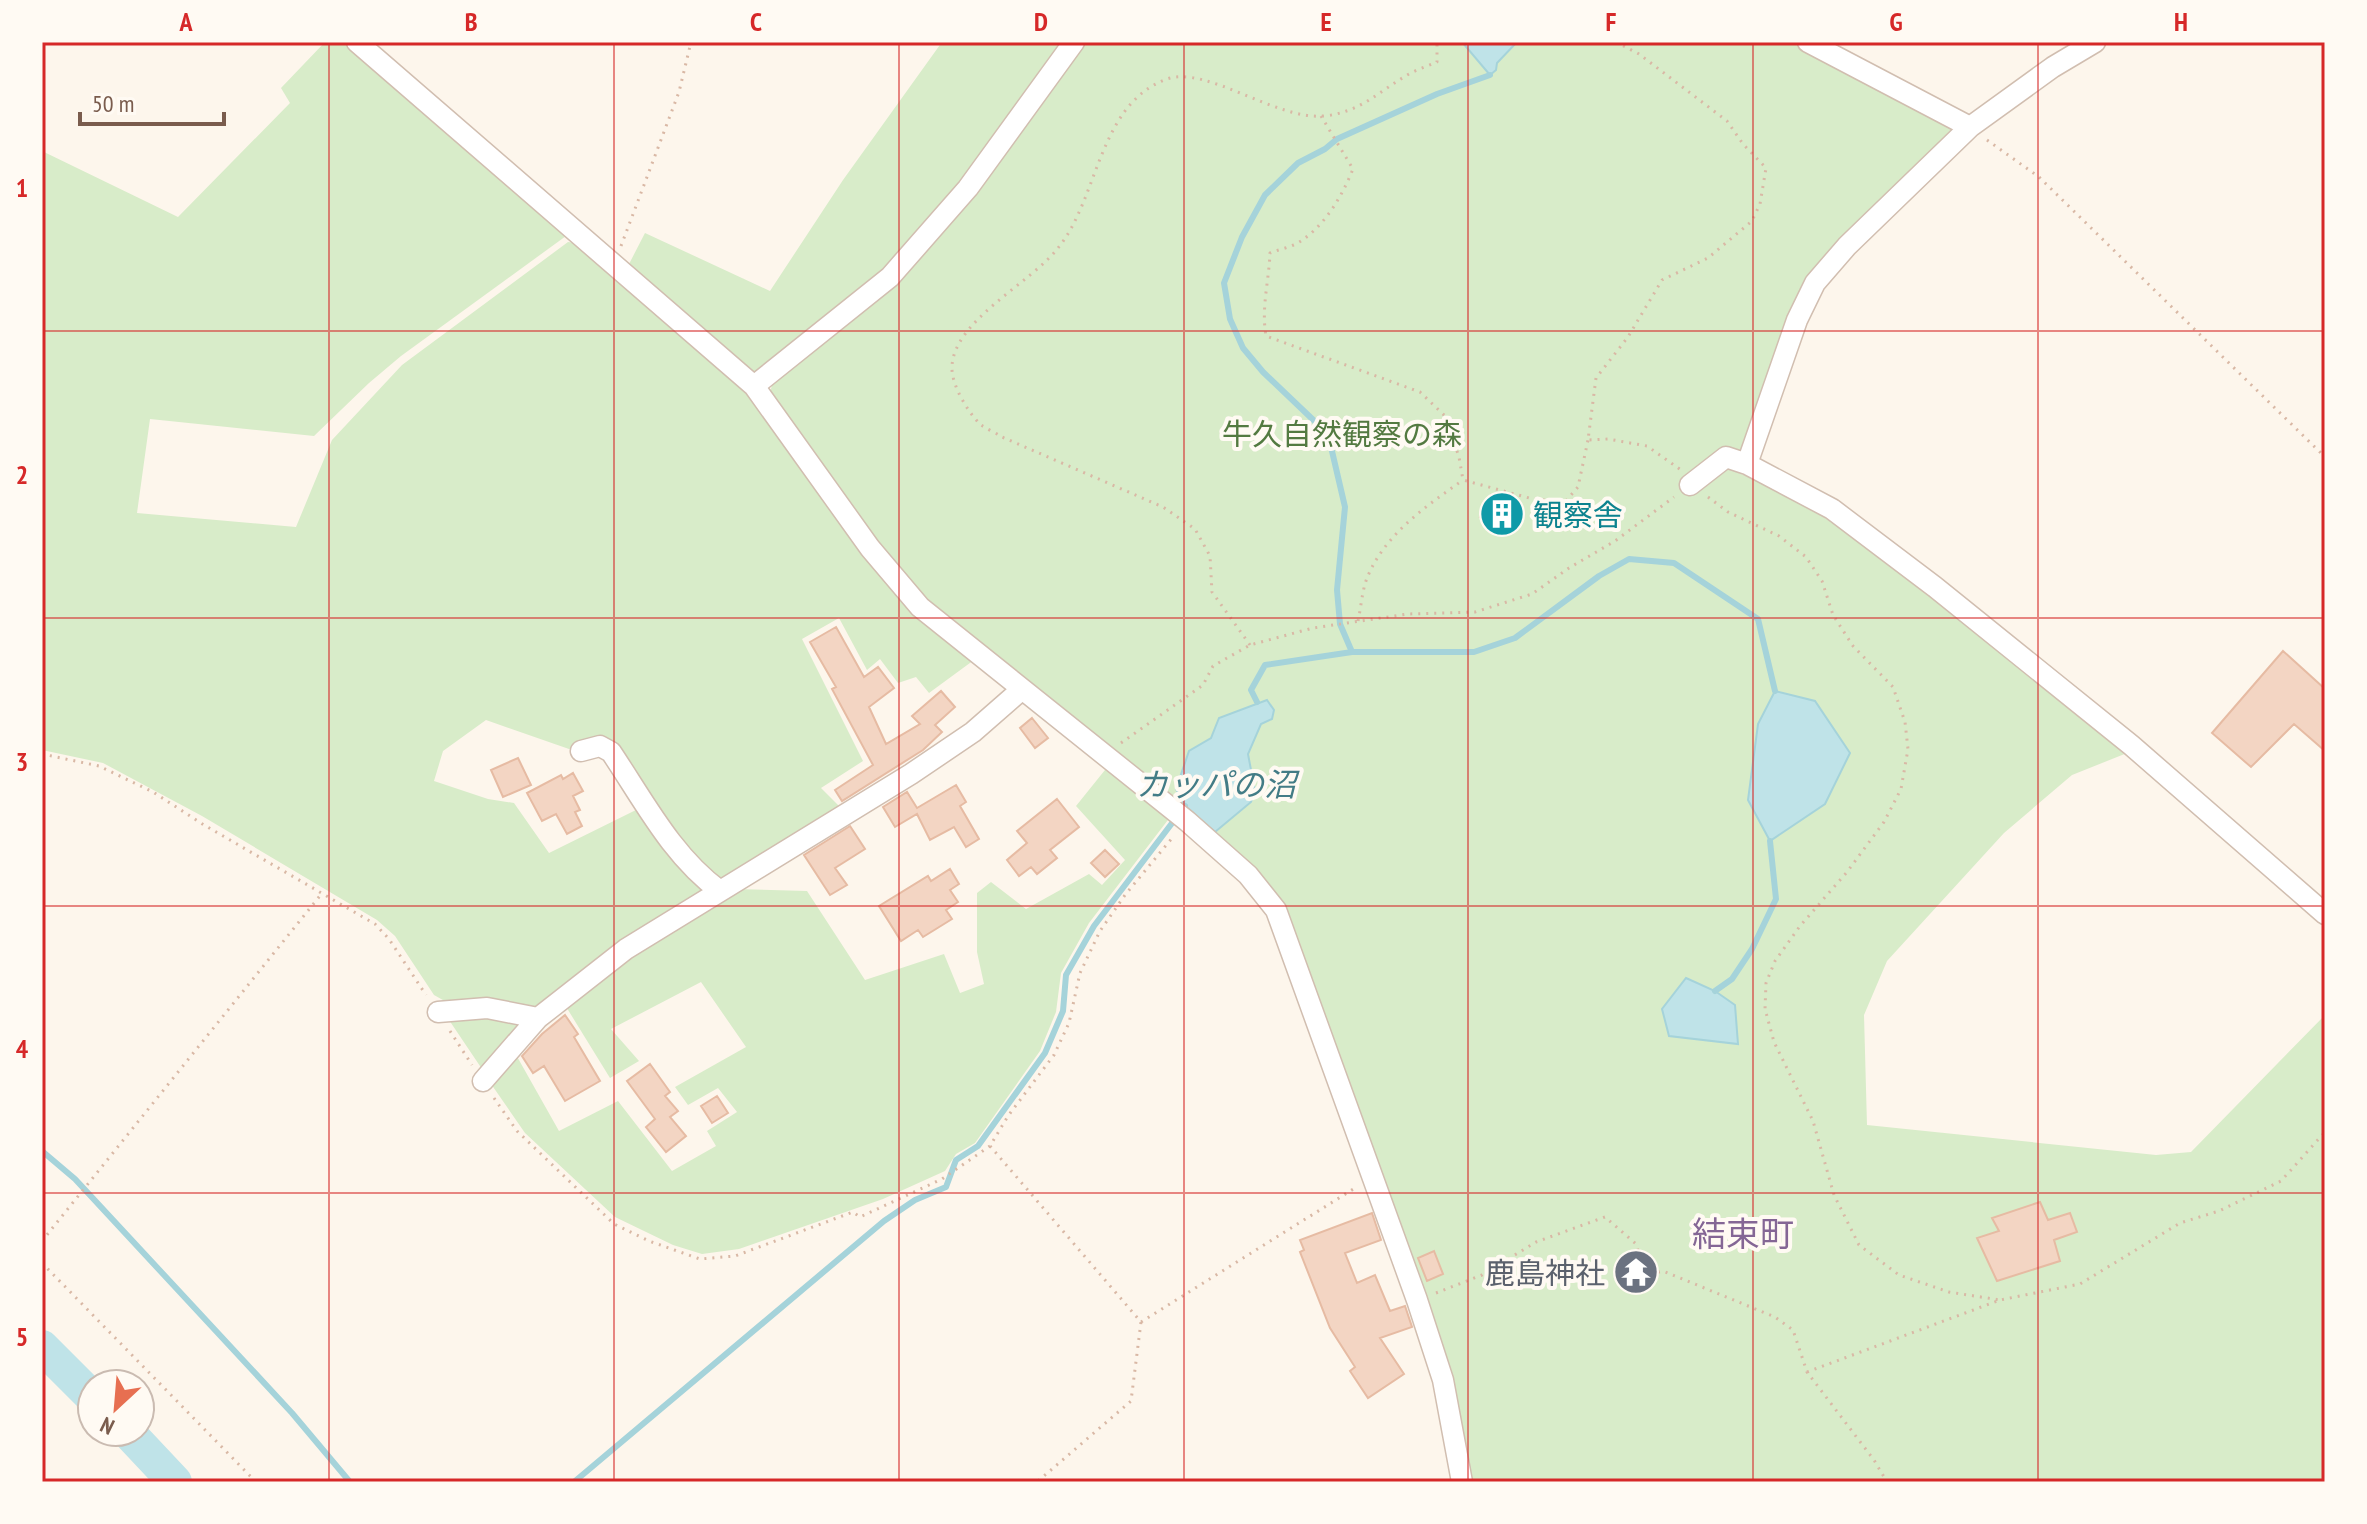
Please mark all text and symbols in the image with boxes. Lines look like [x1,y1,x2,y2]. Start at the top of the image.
text: A [178,5,193,38]
text: B [465,5,478,38]
text: C [750,5,762,38]
text: D [1034,5,1048,38]
text: E [1320,5,1332,38]
text: F [1606,5,1617,38]
text: G [1889,5,1903,38]
text: H [2174,5,2188,38]
scale bar [80,76,224,126]
text: 50 m [92,88,134,119]
text: 1 [16,171,28,204]
park label: 牛久自然観察の森 [1222,414,1462,453]
text: 2 [16,458,28,491]
building icon: 観察舎 [1478,490,1526,538]
place label: 観察舎 [1533,495,1623,534]
text: 3 [16,745,28,778]
water label: カッパの沼 [1136,763,1300,805]
text: 4 [16,1032,29,1065]
district label: 結束町 [1692,1211,1794,1255]
temple icon: 鹿島神社 [1612,1248,1660,1296]
place label: 鹿島神社 [1485,1253,1605,1292]
text: 5 [16,1320,28,1353]
north arrow [76,1368,156,1448]
text: N [96,1411,119,1441]

